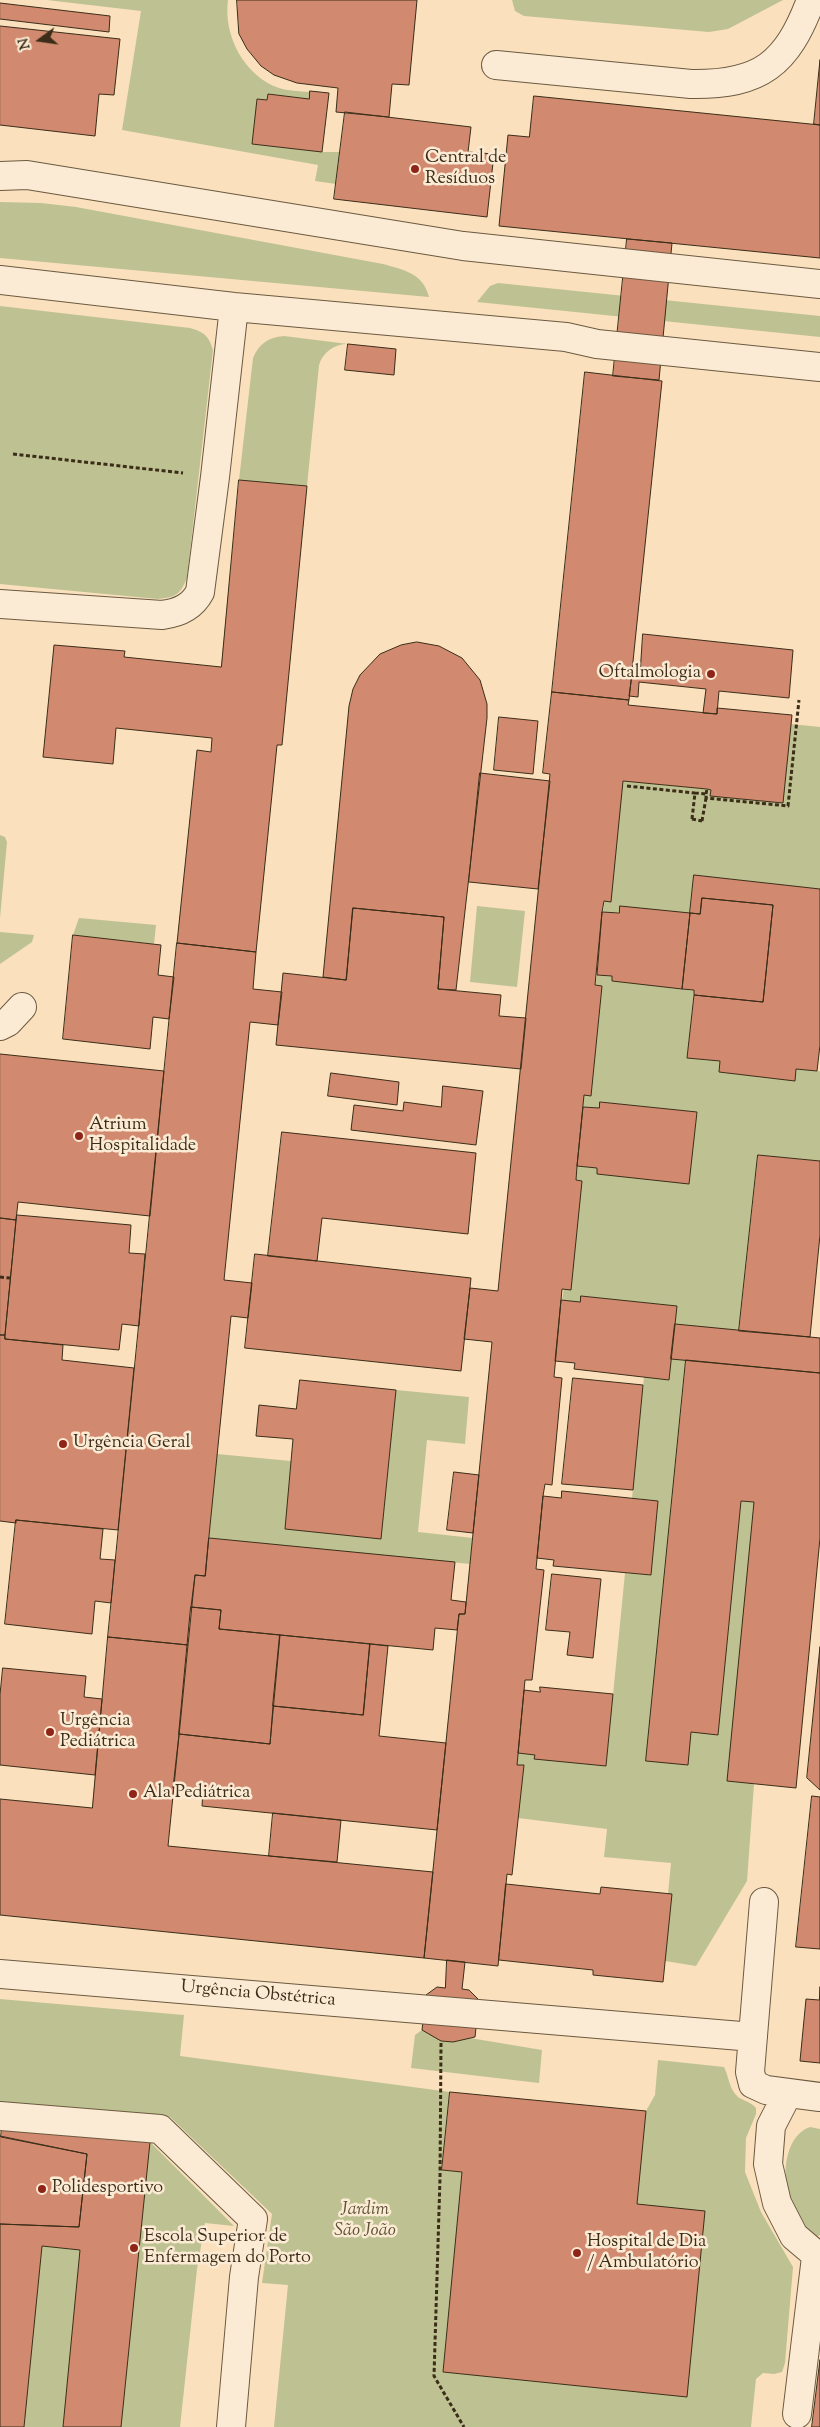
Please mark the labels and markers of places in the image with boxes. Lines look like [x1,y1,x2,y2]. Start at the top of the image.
place label: Central de Resíduos [425,148,506,190]
marker: Central de Resíduos [409,163,421,175]
place label: Oftalmologia [599,663,701,685]
marker: Oftalmologia [705,668,717,680]
place label: Atrium Hospitalidade [89,1115,196,1158]
marker: Atrium Hospitalidade [73,1130,85,1142]
place label: Urgência Geral [73,1433,191,1455]
marker: Urgência Geral [57,1438,69,1450]
place label: Urgência Pediátrica [60,1711,136,1754]
marker: Urgência Pediátrica [44,1726,56,1738]
place label: Ala Pediátrica [143,1783,250,1805]
marker: Ala Pediátrica [127,1788,139,1800]
place label: Polidesportivo [52,2178,163,2200]
marker: Polidesportivo [36,2183,48,2195]
place label: Escola Superior de Enfermagem do Porto [144,2227,311,2270]
place label: Hospital de Dia / Ambulatório [587,2232,706,2274]
marker: Escola Superior de Enfermagem do Porto [128,2242,140,2254]
marker: Hospital de Dia / Ambulatório [571,2247,583,2259]

